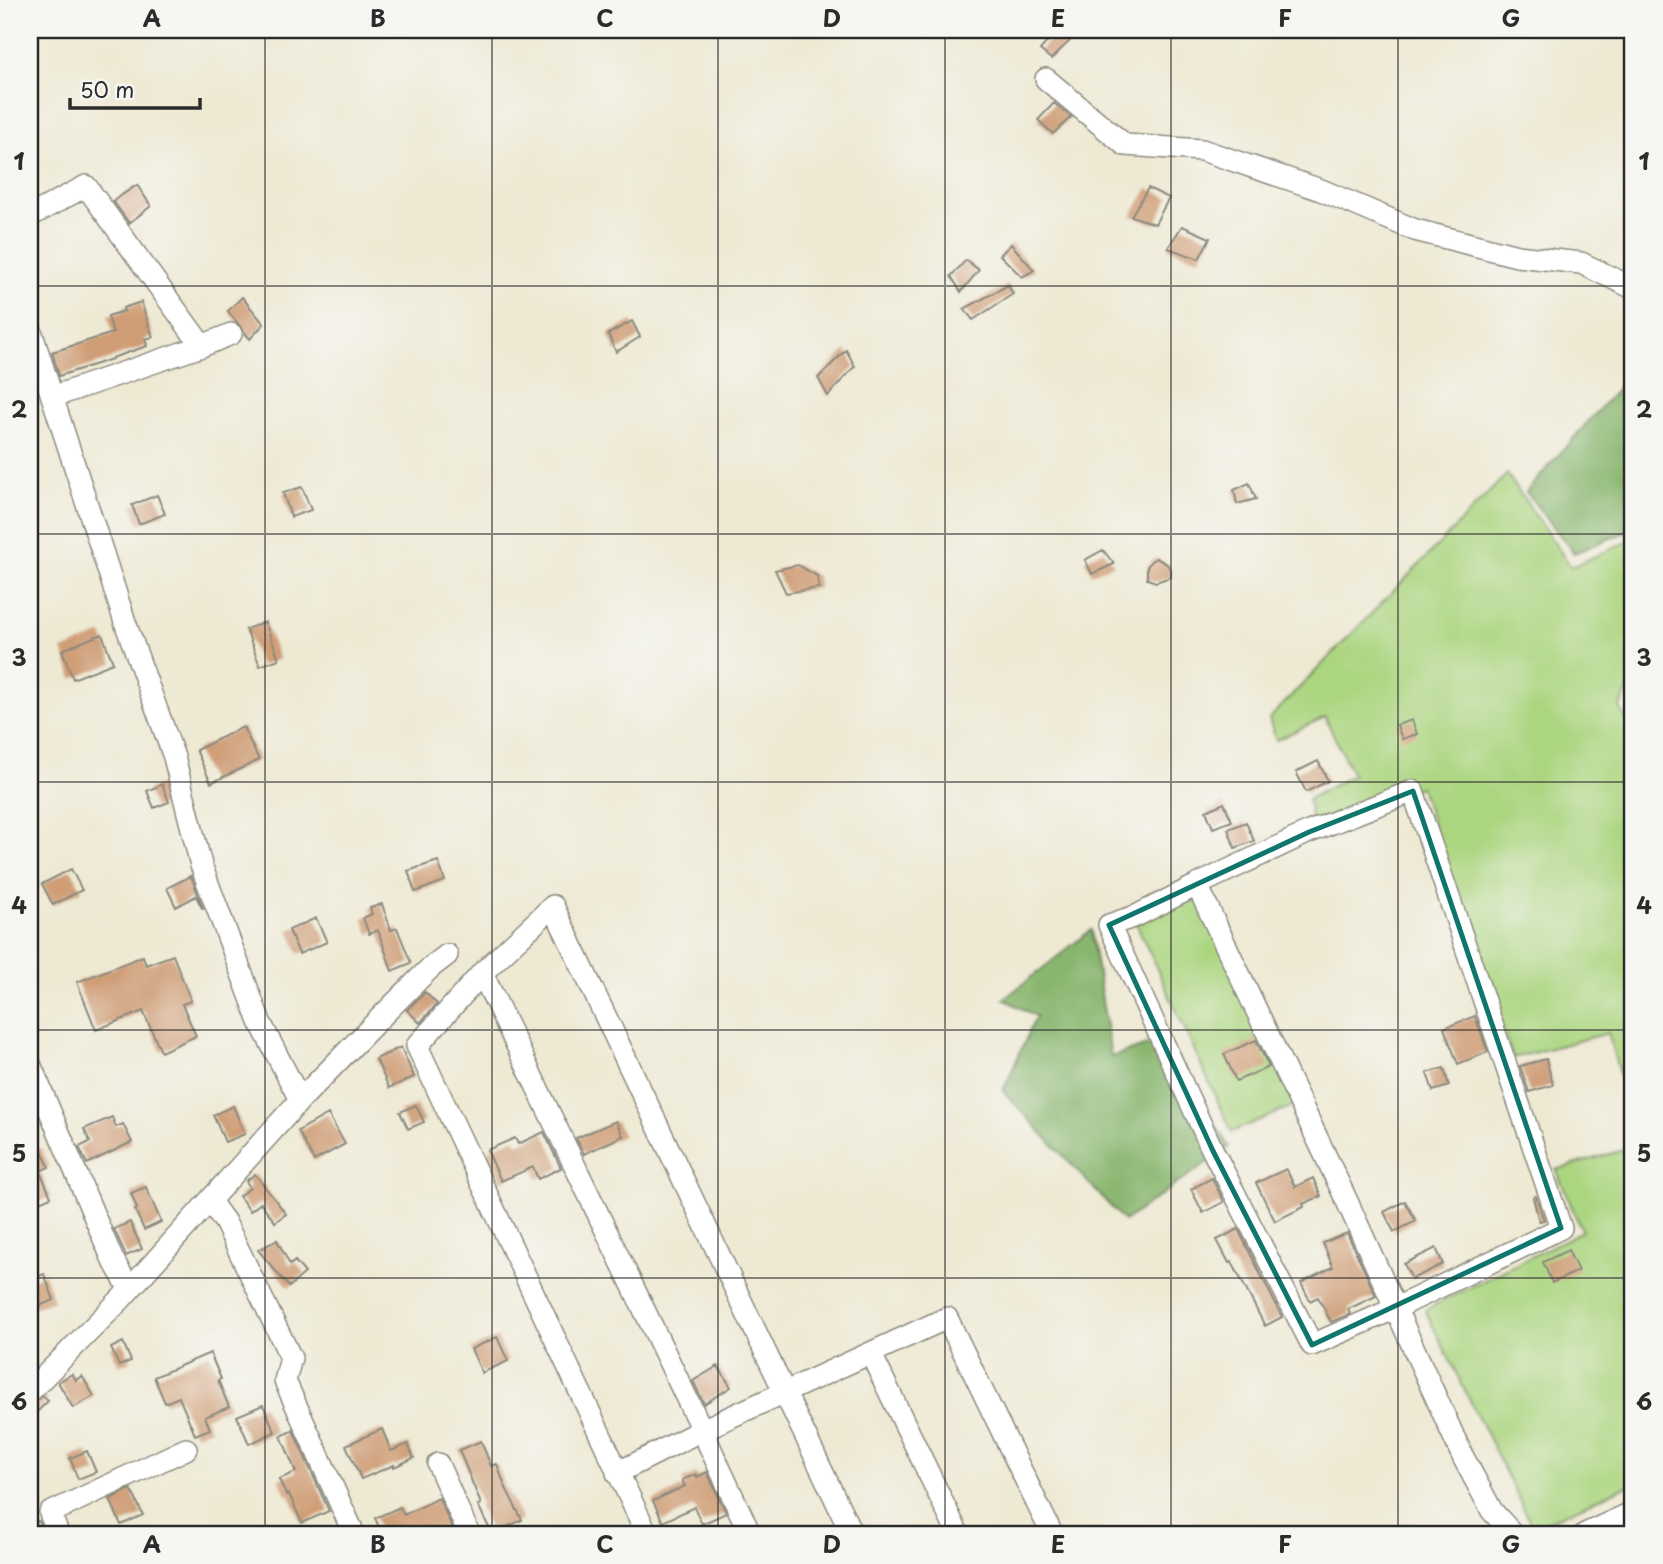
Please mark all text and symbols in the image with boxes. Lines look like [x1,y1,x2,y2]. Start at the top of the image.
text: A [143,0,161,35]
text: B [370,0,386,35]
text: C [596,0,614,35]
text: D [823,0,841,35]
text: E [1051,0,1065,35]
text: F [1278,0,1292,35]
text: G [1502,0,1520,35]
scale bar [70,66,200,110]
text: 50 m [80,73,134,105]
text: 1 [14,143,25,178]
text: 1 [1639,143,1650,178]
text: 2 [11,391,27,426]
text: 2 [1636,391,1652,426]
text: 3 [11,639,27,674]
text: 3 [1636,639,1652,674]
text: 4 [11,887,27,922]
text: 4 [1636,887,1652,922]
text: 5 [12,1135,26,1170]
text: 5 [1637,1135,1651,1170]
text: 6 [11,1383,27,1418]
text: 6 [1636,1383,1652,1418]
text: A [143,1526,161,1561]
text: B [370,1526,386,1561]
text: C [596,1526,614,1561]
text: D [823,1526,841,1561]
text: E [1051,1526,1065,1561]
text: F [1278,1526,1292,1561]
text: G [1502,1526,1520,1561]

